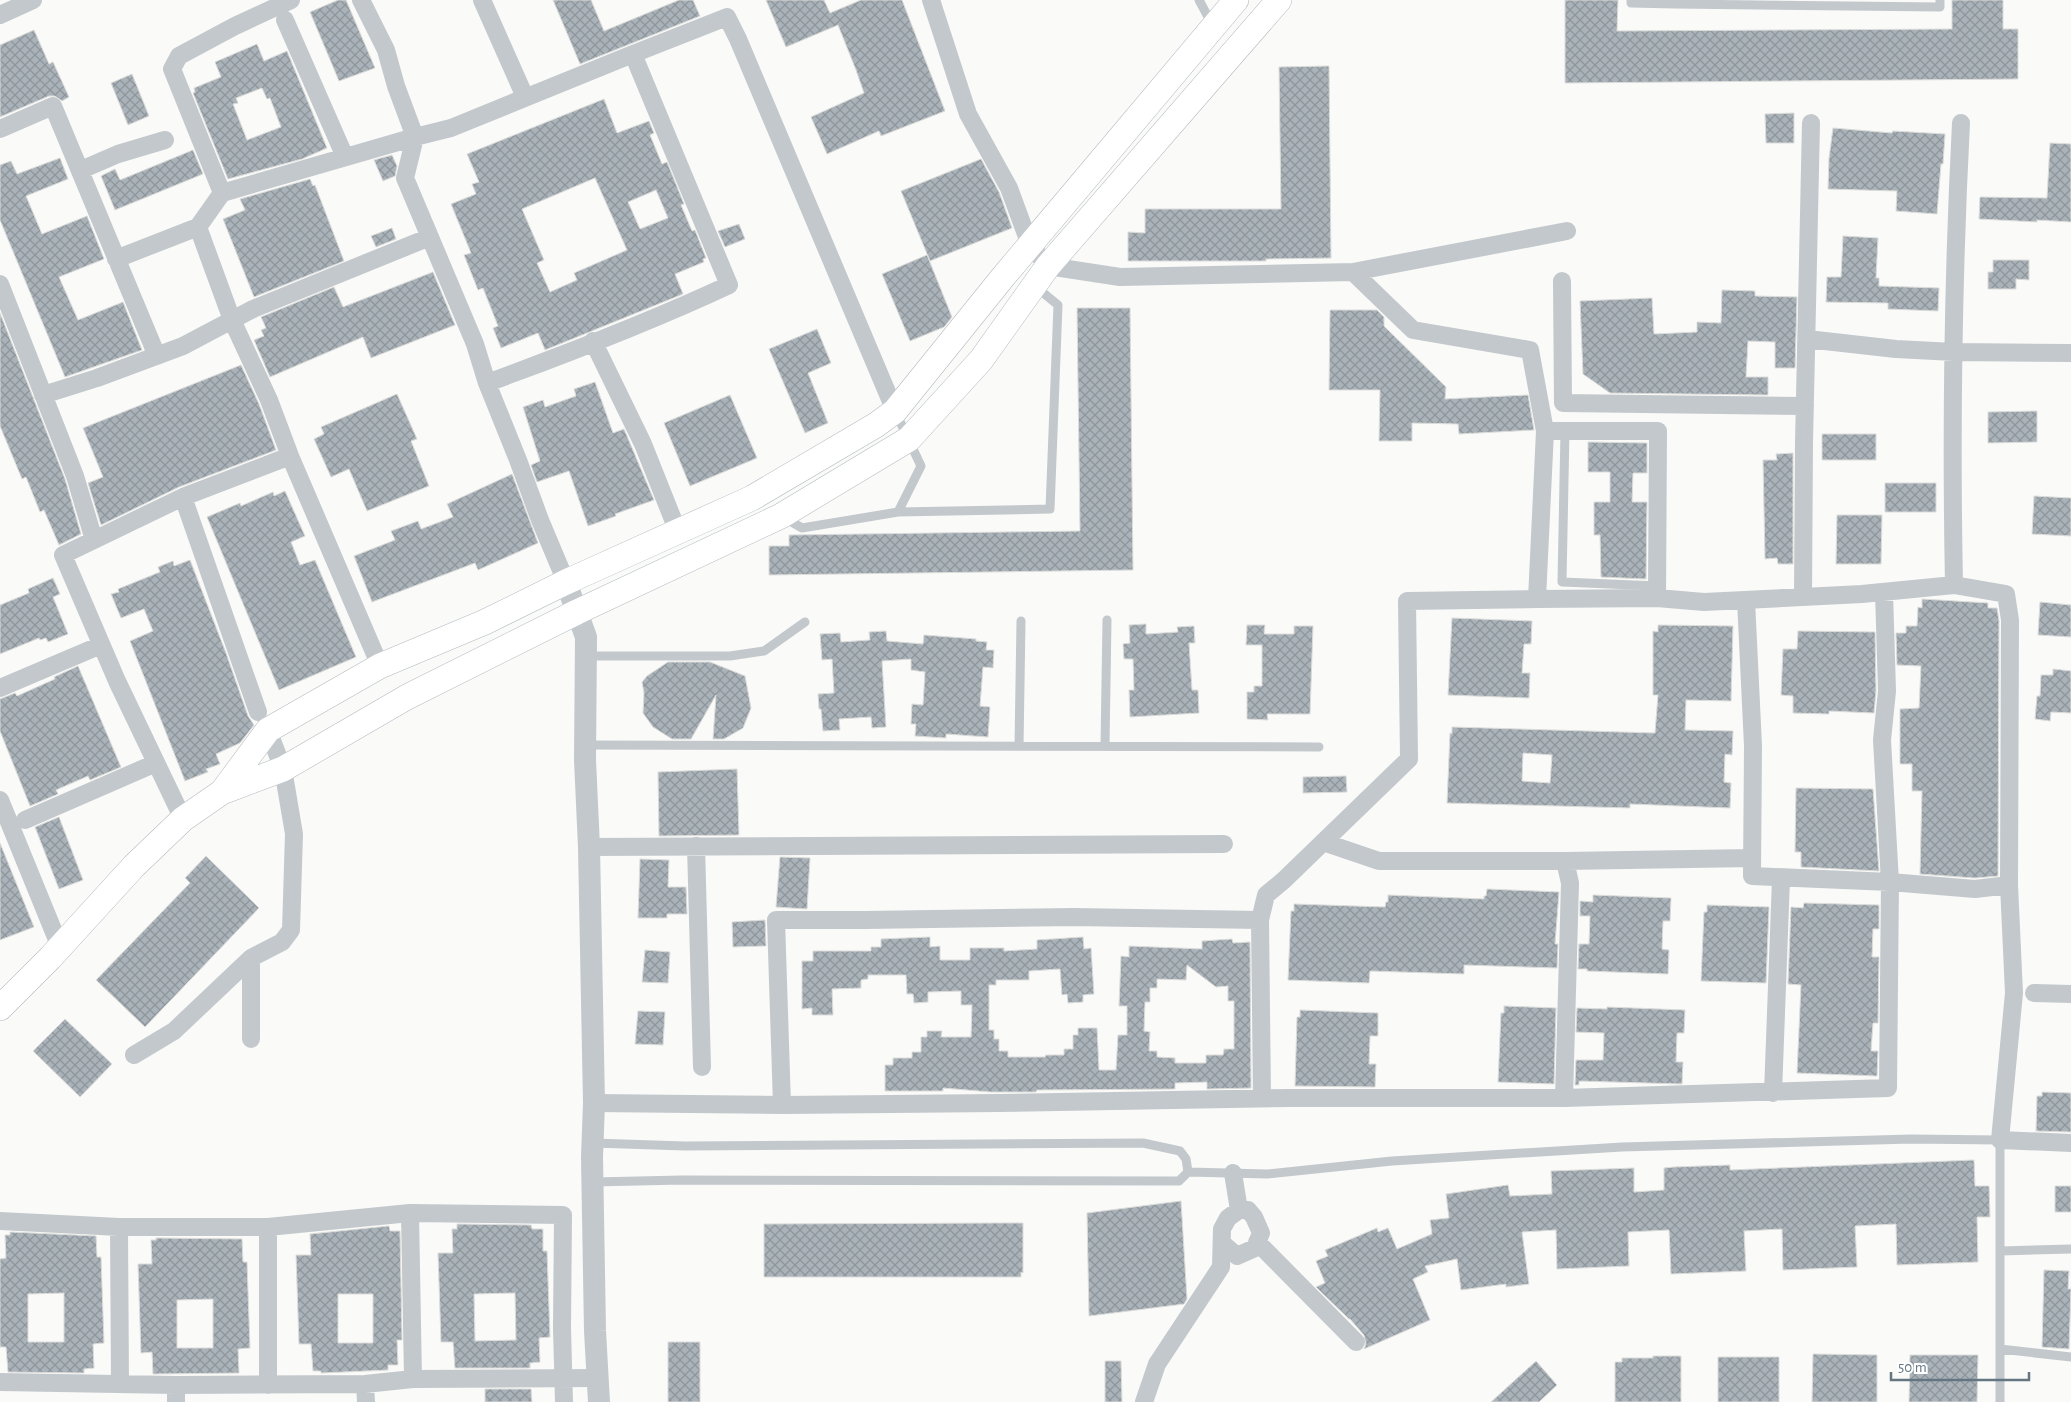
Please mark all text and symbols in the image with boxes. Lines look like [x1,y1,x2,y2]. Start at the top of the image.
scale bar [1891,1350,2028,1382]
text: 50 m [1898,1360,1927,1375]

